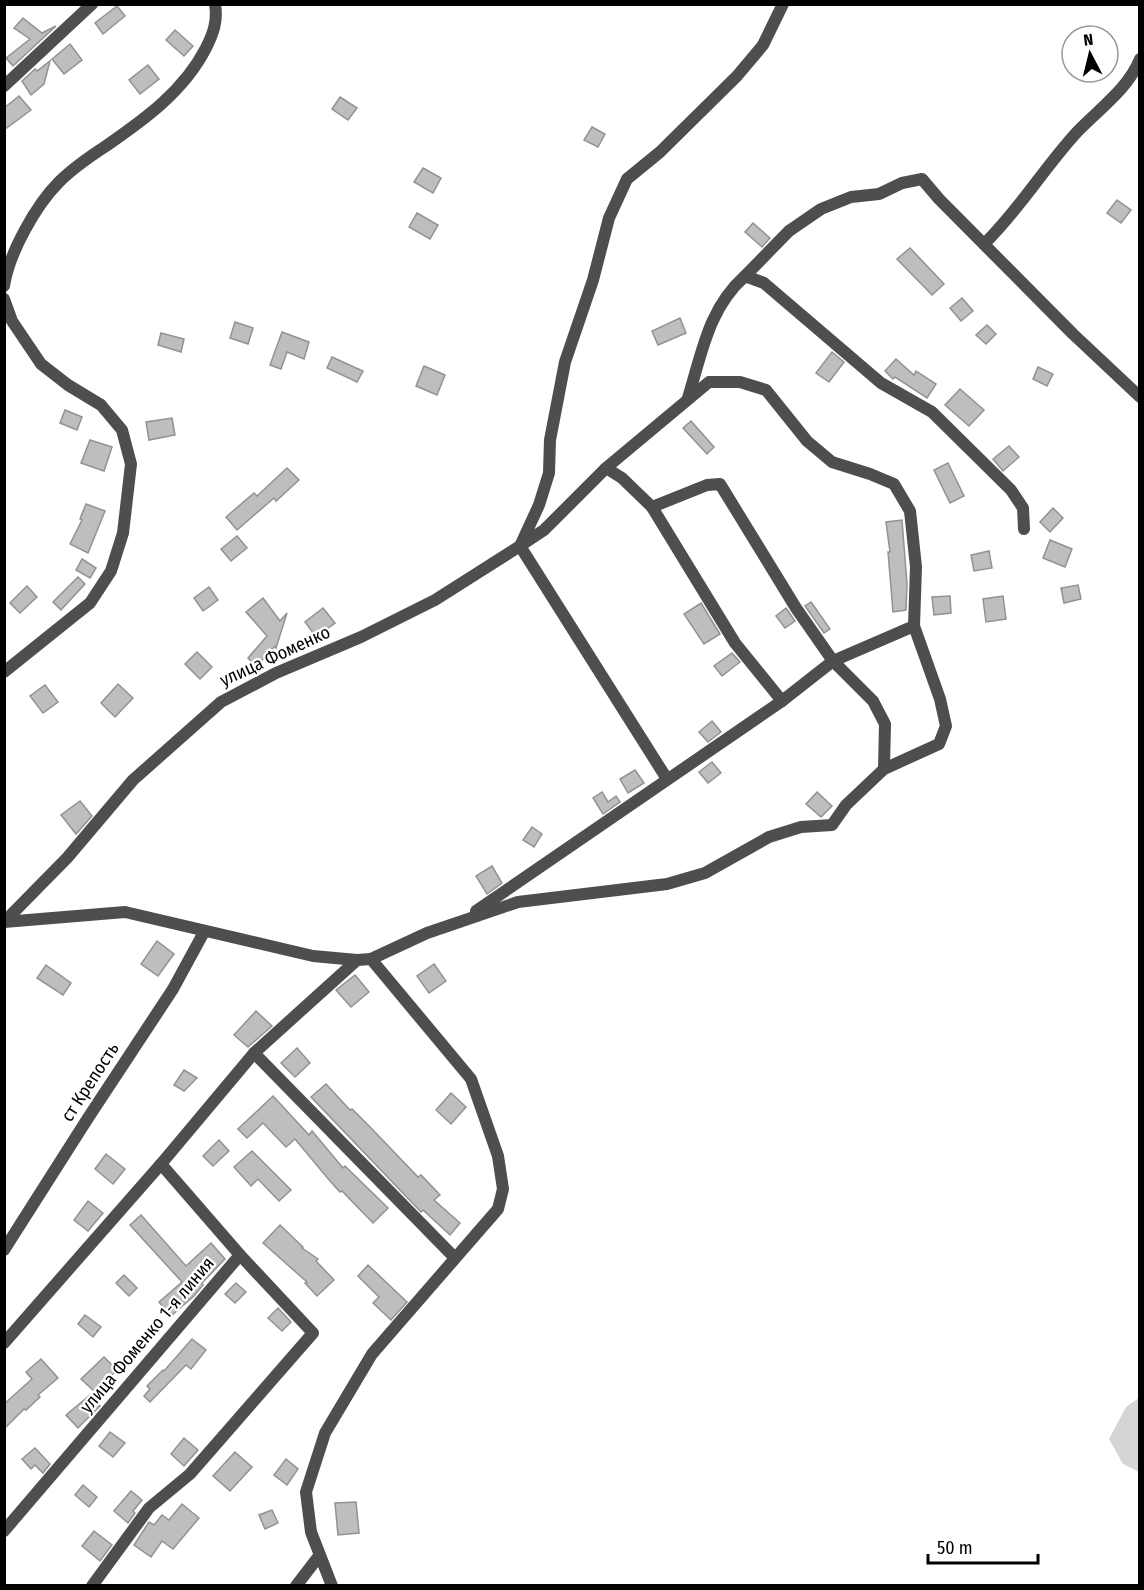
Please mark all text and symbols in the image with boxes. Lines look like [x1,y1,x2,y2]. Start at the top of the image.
north arrow [1060,24,1120,84]
text: N [1082,30,1094,50]
street label: улица Фоменко [216,621,334,691]
street label: ст Крепость [56,1038,124,1126]
street label: улица Фоменко 1-я линия [75,1252,219,1418]
scale bar [928,1527,1038,1565]
text: 50 m [937,1537,973,1559]

